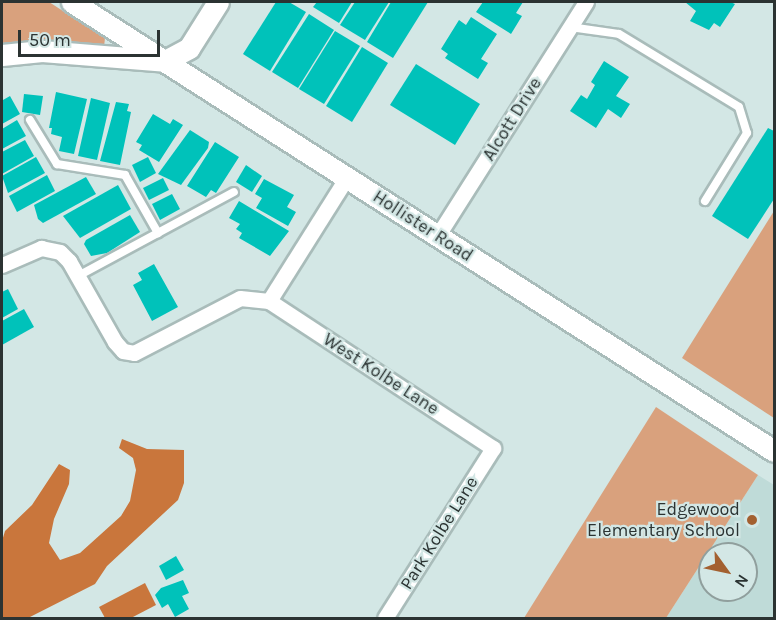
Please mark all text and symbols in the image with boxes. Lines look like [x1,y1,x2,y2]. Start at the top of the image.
scale bar [21,18,164,56]
text: 50 m [29,29,71,51]
street label: Alcott Drive [478,73,546,165]
street label: Hollister Road [369,186,477,266]
street label: West Kolbe Lane [319,329,443,419]
street label: Park Kolbe Lane [396,472,482,594]
place label: Edgewood Elementary School [587,499,740,542]
marker: Edgewood Elementary School [745,513,759,527]
north arrow [698,542,758,602]
text: N [731,571,753,591]

